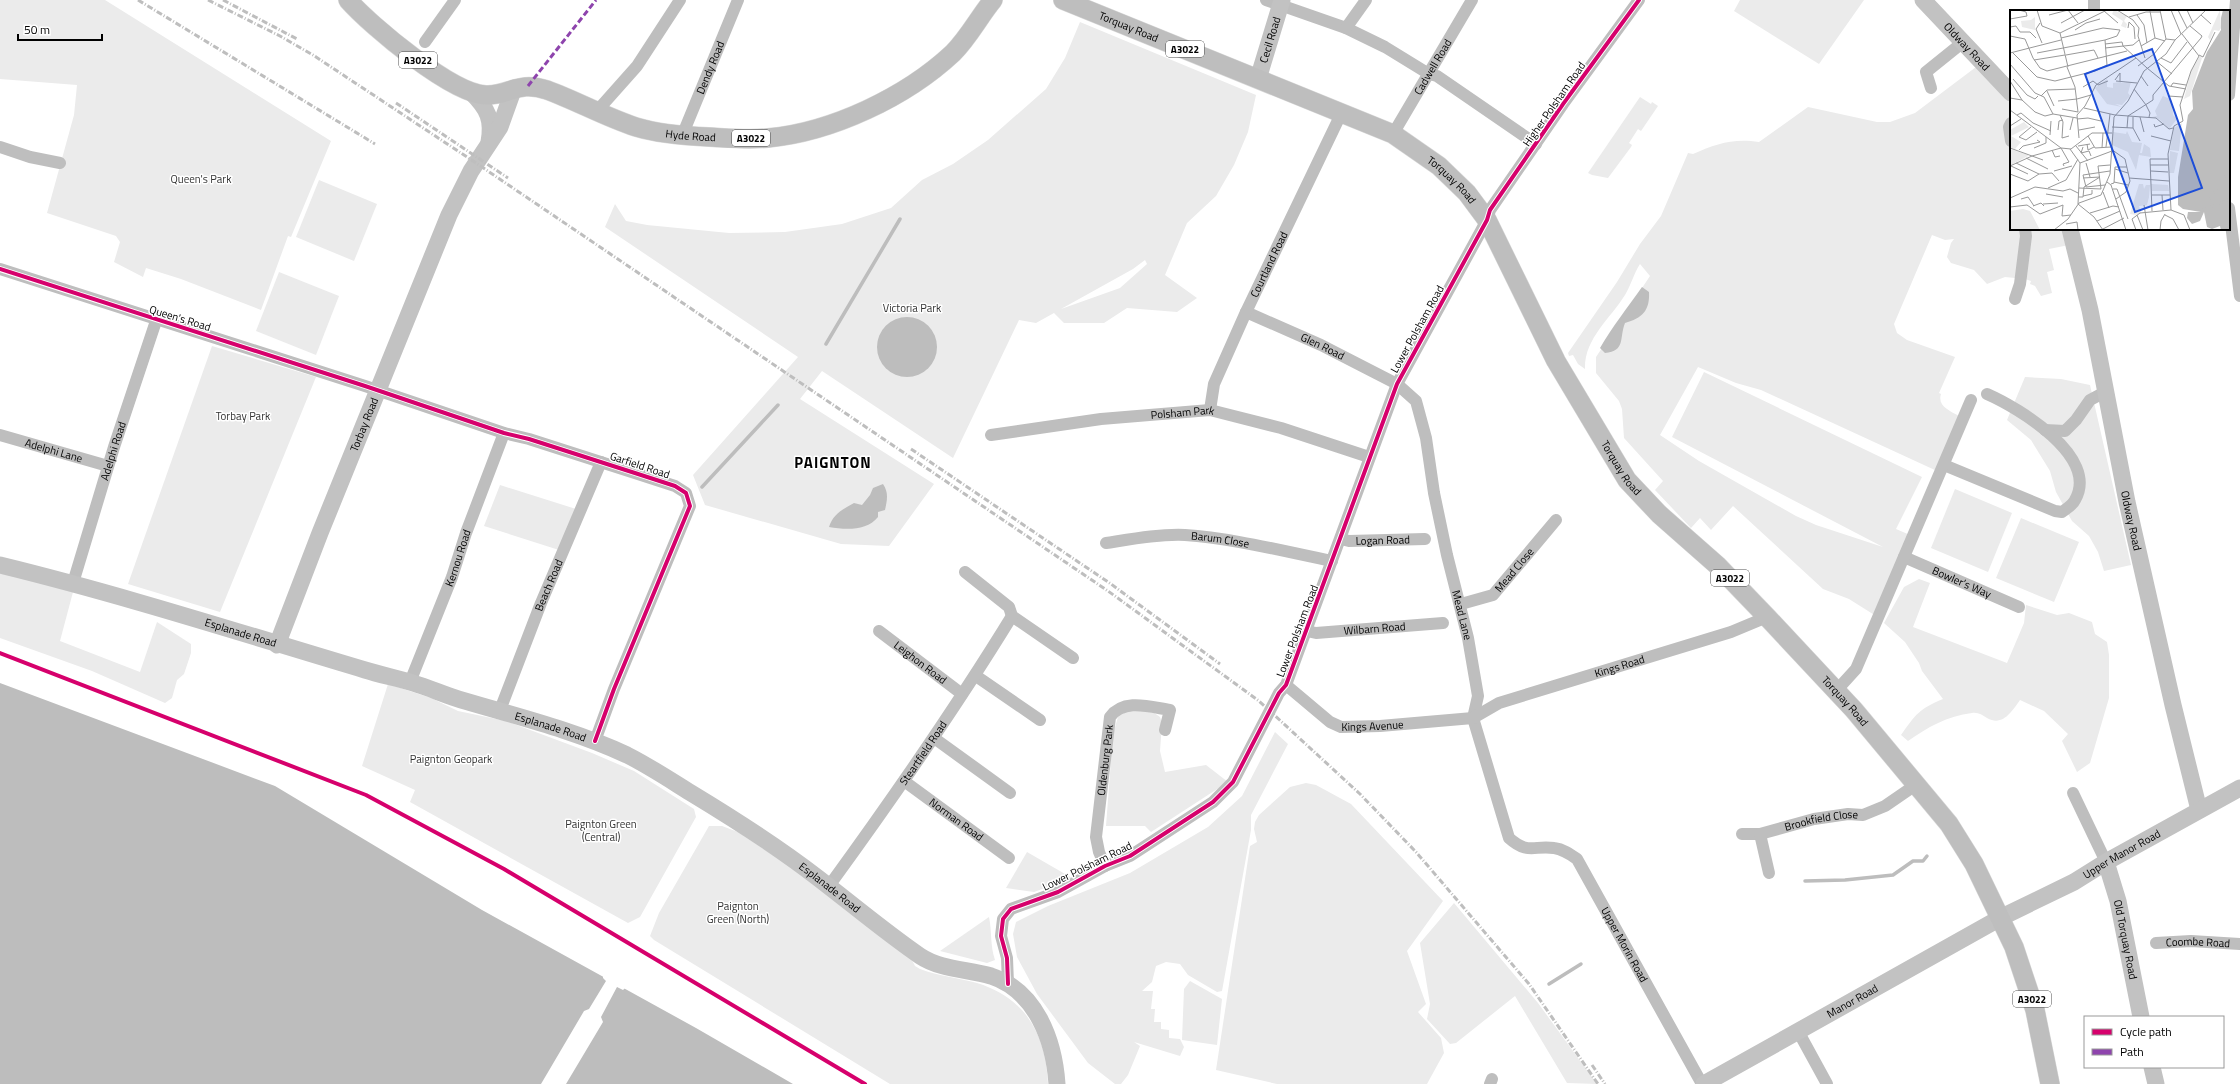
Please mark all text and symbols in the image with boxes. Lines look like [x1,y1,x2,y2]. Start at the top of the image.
street label: Torquay Road [1097,7,1161,46]
inset map [2010,10,2230,230]
street label: Cecil Road [1255,15,1285,65]
scale bar [18,16,102,42]
street label: Oldway Road [1940,19,1994,74]
text: 50 m [24,20,50,39]
street label: Cadwell Road [1410,36,1455,98]
street label: Dendy Road [692,38,728,97]
road number: A3022 [1166,41,1204,57]
road number: A3022 [399,52,437,68]
street label: Higher Polsham Road [1519,58,1589,150]
street label: Hyde Road [665,125,716,145]
road number: A3022 [732,130,770,146]
street label: Torquay Road [1424,152,1480,207]
park label: Queen's Park [171,171,232,187]
street label: Courtland Road [1246,229,1292,300]
street label: Lower Polsham Road [1386,282,1448,376]
park label: Victoria Park [883,300,942,316]
street label: Queen's Road [147,301,213,335]
street label: Glen Road [1298,329,1348,364]
street label: Torbay Road [346,395,382,454]
street label: Polsham Park [1150,402,1217,423]
park label: Torbay Park [216,408,271,424]
street label: Adelphi Road [96,419,130,482]
street label: Adelphi Lane [23,435,85,466]
street label: Torquay Road [1597,437,1645,499]
street label: Garfield Road [608,448,672,482]
district label: PAIGNTON [794,451,872,474]
street label: Oldway Road [2117,489,2146,552]
street label: Kernou Road [441,527,475,589]
street label: Barum Close [1190,527,1251,552]
street label: Logan Road [1355,531,1410,549]
street label: Mead Close [1491,544,1538,596]
street label: Beach Road [531,557,567,613]
street label: Bowler's Way [1930,562,1994,602]
road number: A3022 [1711,570,1749,586]
street label: Lower Polsham Road [1272,582,1322,680]
street label: Mead Lane [1448,588,1476,642]
street label: Esplanade Road [203,614,279,651]
street label: Wilbarn Road [1343,618,1406,639]
street label: Leighon Road [891,637,950,688]
street label: Kings Road [1592,651,1647,681]
street label: Torquay Road [1818,672,1872,730]
street label: Esplanade Road [513,708,589,746]
street label: Kings Avenue [1341,716,1405,735]
street label: Steartfield Road [895,717,951,788]
street label: Oldenburg Park [1093,723,1117,797]
park label: Paignton Geopark [410,751,493,767]
street label: Norman Road [926,794,987,845]
street label: Brookfield Close [1782,806,1859,835]
park label: Paignton Green (Central) [565,816,637,845]
street label: Upper Manor Road [2080,825,2164,883]
street label: Lower Polsham Road [1040,837,1135,895]
street label: Esplanade Road [796,858,864,917]
park label: Paignton Green (North) [707,898,769,927]
street label: Old Torquay Road [2110,898,2141,981]
street label: Upper Morin Road [1597,904,1652,985]
street label: Coombe Road [2165,933,2231,951]
street label: Manor Road [1824,980,1881,1022]
road number: A3022 [2013,991,2051,1007]
legend [2084,1016,2224,1068]
text: Cycle path [2120,1022,2172,1041]
text: Path [2120,1042,2144,1061]

